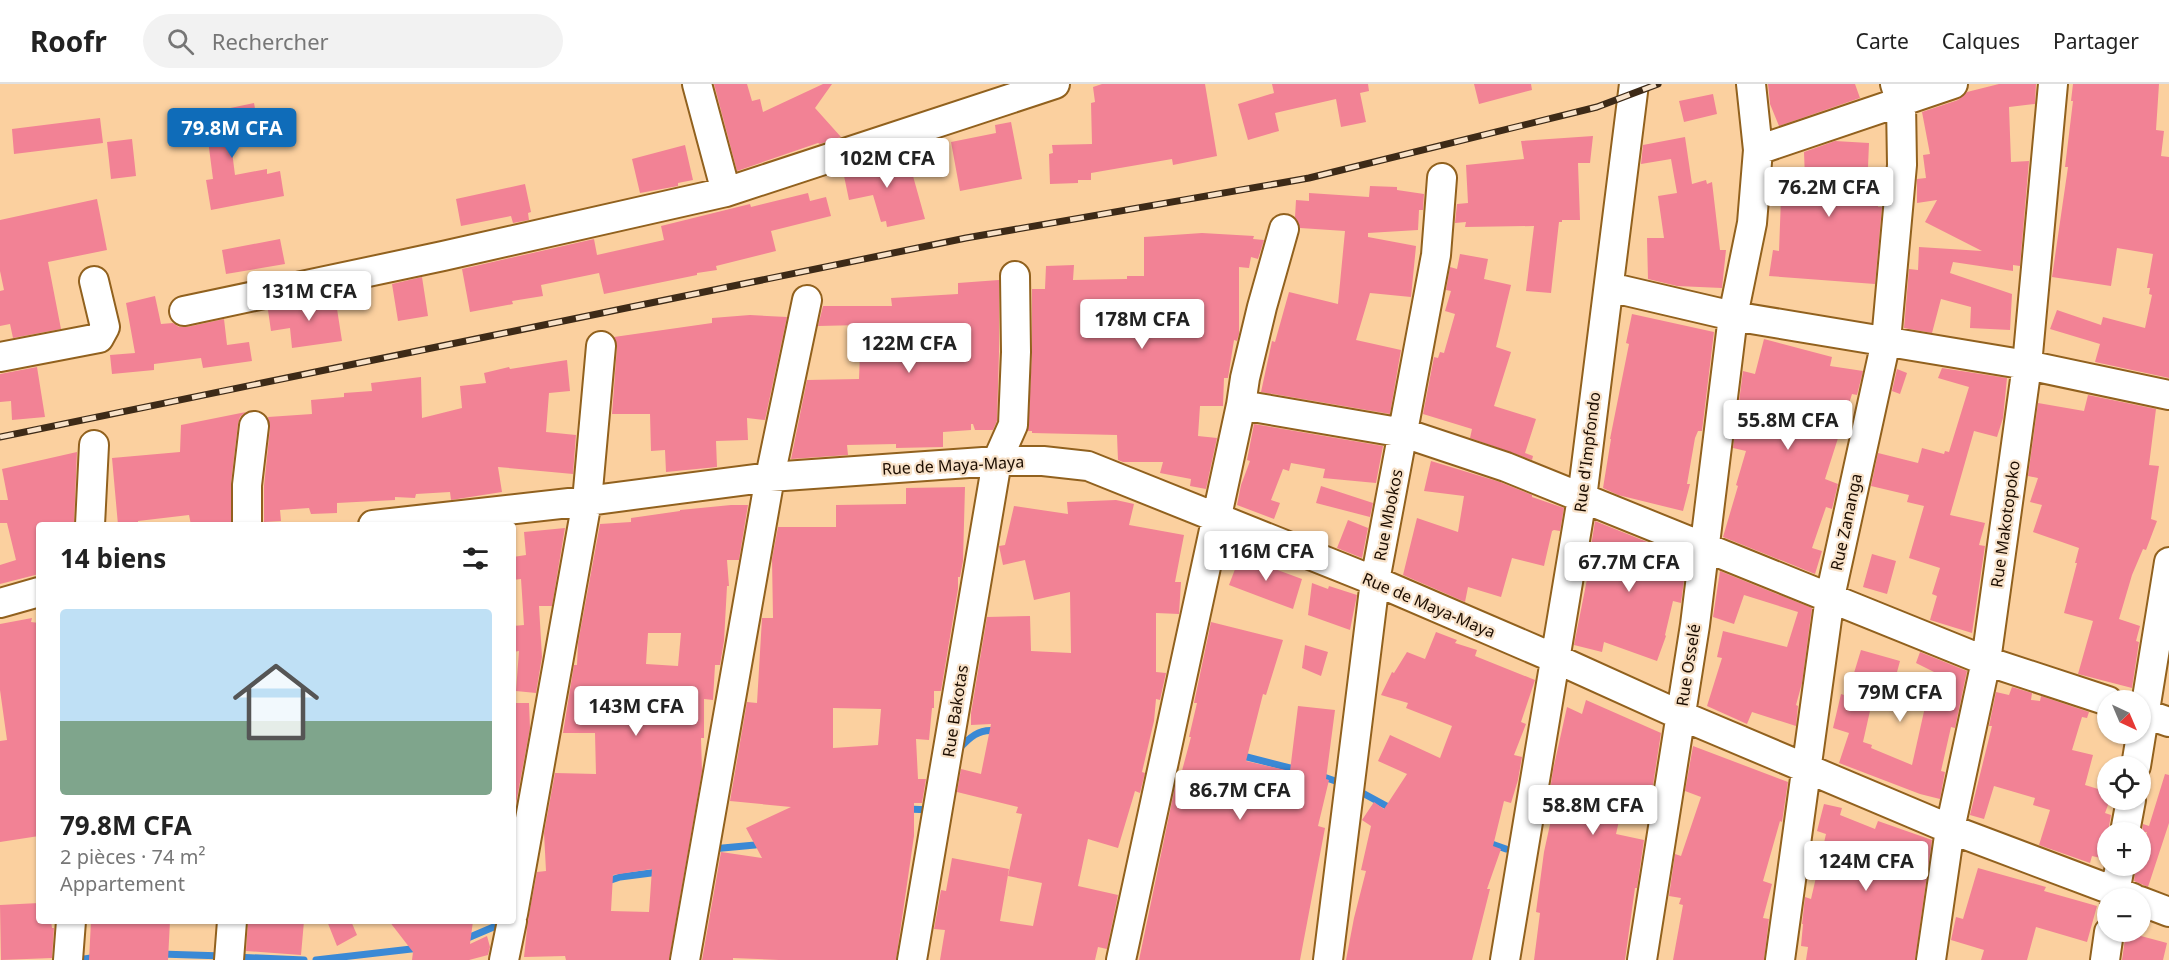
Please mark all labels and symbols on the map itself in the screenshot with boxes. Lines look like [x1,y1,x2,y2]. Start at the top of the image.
pin: 79.8M CFA [163,108,301,159]
pin: 102M CFA [825,138,949,189]
pin: 76.2M CFA [1760,167,1898,218]
pin: 131M CFA [247,271,371,322]
pin: 178M CFA [1080,299,1204,350]
pin: 122M CFA [847,323,971,374]
street label: Rue d'Impfondo [1569,390,1605,514]
pin: 55.8M CFA [1719,400,1857,451]
street label: Rue de Maya-Maya [881,450,1025,480]
street label: Rue Makotopoko [1985,459,2025,589]
street label: Rue Mbokos [1368,467,1408,563]
street label: Rue Zananga [1825,471,1867,573]
pin: 116M CFA [1204,531,1328,582]
pin: 67.7M CFA [1560,542,1698,593]
street label: Rue de Maya-Maya [1359,567,1499,643]
street label: Rue Osselé [1671,622,1705,708]
street label: Rue Bakotas [937,663,973,759]
pin: 79M CFA [1845,672,1955,723]
pin: 143M CFA [574,686,698,737]
north arrow [2097,690,2151,744]
pin: 86.7M CFA [1171,770,1309,821]
pin: 58.8M CFA [1524,785,1662,836]
pin: 124M CFA [1804,841,1928,892]

